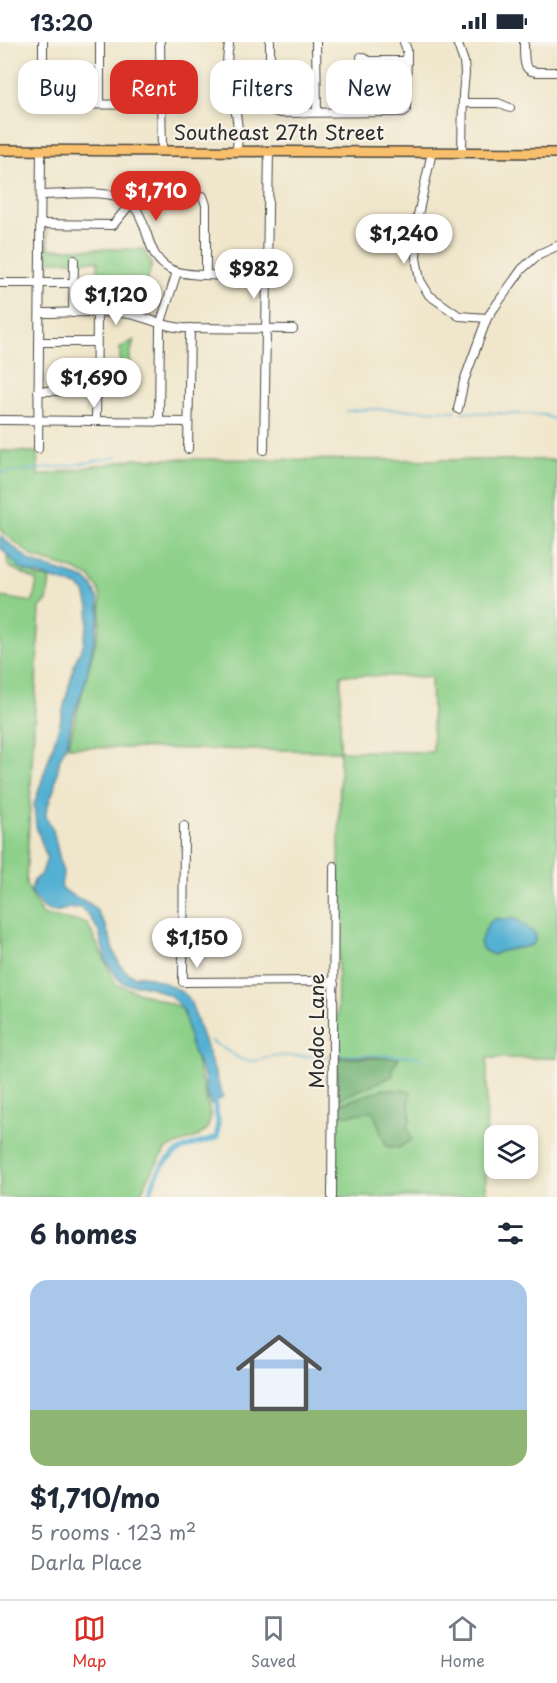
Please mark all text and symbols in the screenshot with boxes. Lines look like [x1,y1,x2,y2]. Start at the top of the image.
text: 13:20 [30,5,93,38]
chip: Buy [18,60,98,114]
chip: Rent [110,60,198,114]
chip: Filters [210,60,314,114]
chip: New [326,60,412,114]
street label: Southeast 27th Street [174,117,384,147]
pin: $1,710 [107,171,205,222]
text: $1,710 [125,175,187,205]
pin: $1,240 [355,214,453,265]
text: $1,240 [370,218,438,248]
pin: $982 [218,249,290,300]
text: $982 [229,253,279,283]
pin: $1,120 [67,275,165,326]
text: $1,120 [84,279,148,309]
pin: $1,690 [45,358,143,409]
text: $1,690 [60,362,128,392]
pin: $1,150 [148,918,246,969]
text: $1,150 [166,922,228,952]
street label: Modoc Lane [301,973,331,1089]
map controls [484,1125,538,1179]
button: layers [484,1125,538,1179]
text: 6 homes [30,1214,137,1253]
icon: filters [494,1217,527,1250]
icon: home [225,1319,333,1427]
text: $1,710/mo [30,1478,160,1517]
text: 5 rooms · 123 m² [30,1517,196,1547]
text: Darla Place [30,1547,142,1577]
tab: Map [72,1612,106,1672]
tab: Saved [251,1612,296,1672]
tab: Home [440,1612,485,1672]

